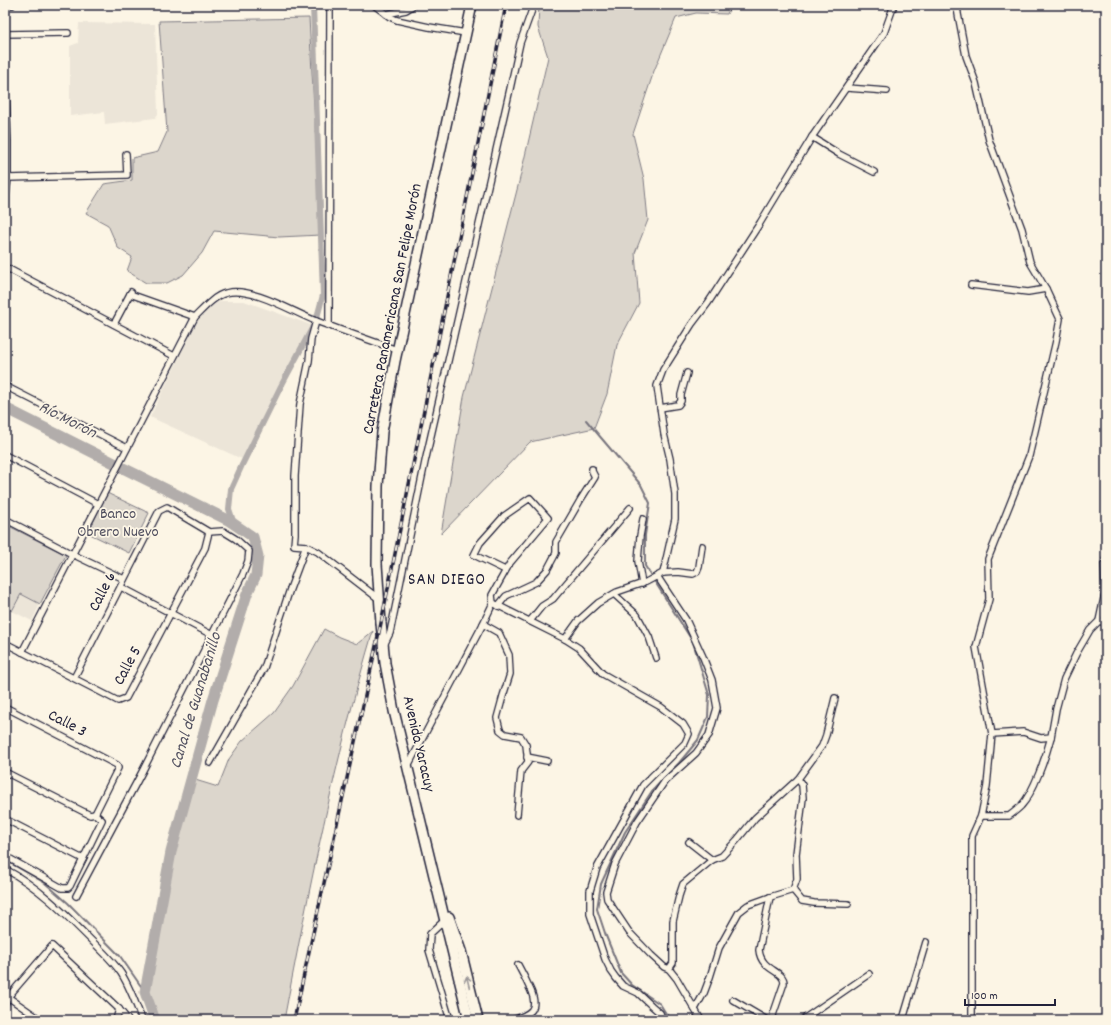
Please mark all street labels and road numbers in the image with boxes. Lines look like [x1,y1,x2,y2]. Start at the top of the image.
street label: Carretera Panamericana San Felipe Morón [357,182,429,436]
street label: Calle 6 [83,568,123,616]
street label: Calle 5 [108,642,148,690]
street label: Avenida Yaracuy [396,694,440,795]
street label: Calle 3 [44,704,90,744]

